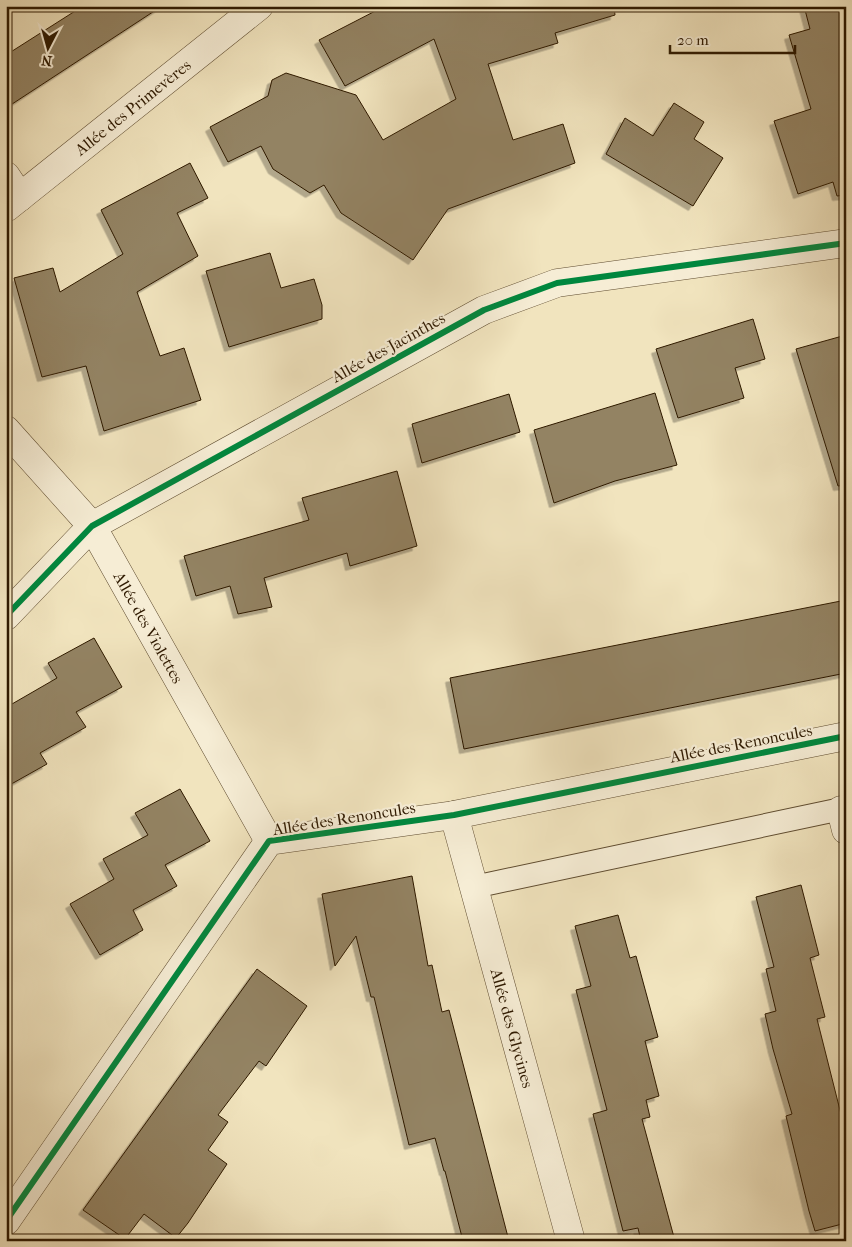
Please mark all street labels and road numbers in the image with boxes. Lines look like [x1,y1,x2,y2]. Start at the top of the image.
street label: Allée des Primevères [70,55,195,160]
street label: Allée des Jacinthes [327,308,448,387]
street label: Allée des Violettes [109,568,187,687]
street label: Allée des Renoncules [667,720,814,767]
street label: Allée des Renoncules [270,798,417,839]
street label: Allée des Glycines [486,966,538,1090]

